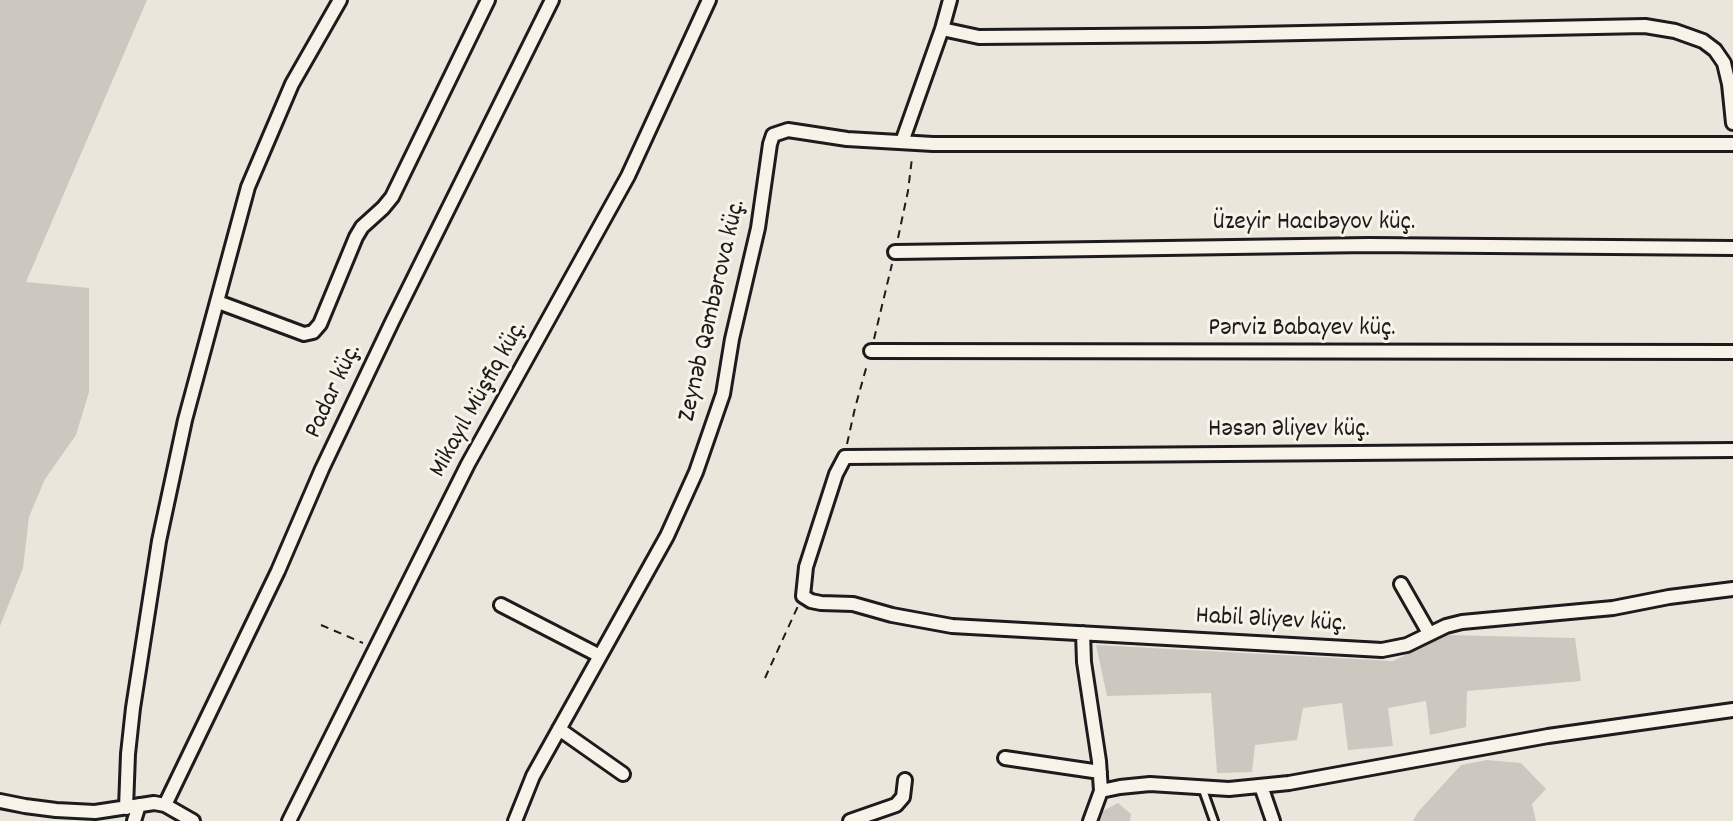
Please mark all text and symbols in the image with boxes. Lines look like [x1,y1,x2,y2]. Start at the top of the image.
street label: Zeynəb Qəmbərova küç. [673,197,755,425]
street label: Üzeyir Hacıbəyov küç. [1213,208,1415,240]
street label: Pərviz Babayev küç. [1208,314,1396,346]
street label: Mikayıl Müşfiq küç. [424,316,536,484]
street label: Padar küç. [300,340,370,444]
street label: Həsən Əliyev küç. [1208,415,1370,447]
street label: Habil Əliyev küç. [1195,602,1347,642]

